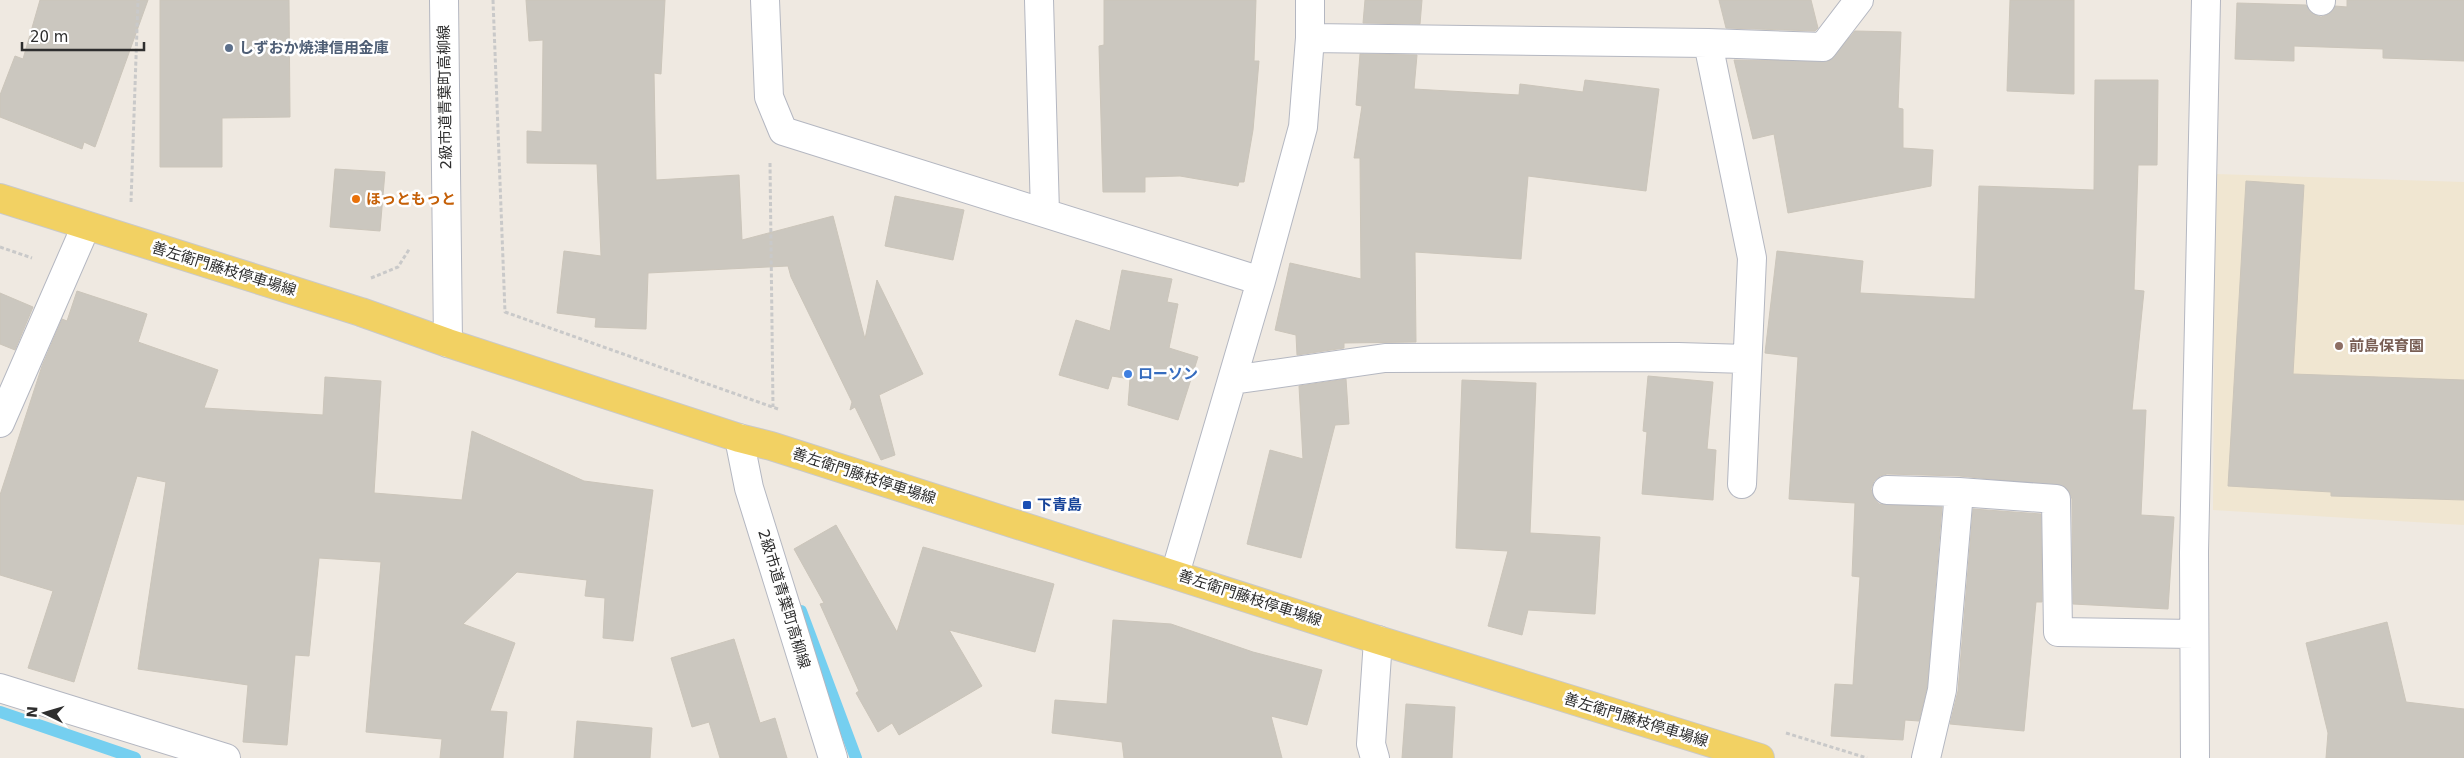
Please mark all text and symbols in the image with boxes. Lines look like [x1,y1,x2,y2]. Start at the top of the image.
scale bar [22,20,145,52]
street label: 2級市道青葉町高柳線 [435,25,455,169]
text: 20 m [30,28,68,46]
place label: しずおか焼津信用金庫 [239,39,389,57]
marker: しずおか焼津信用金庫 [223,42,235,54]
place label: ほっともっと [366,190,456,208]
marker: ほっともっと [350,193,362,205]
street label: 善左衛門藤枝停車場線 [150,238,298,300]
place label: 前島保育園 [2349,337,2424,355]
marker: 前島保育園 [2333,340,2345,352]
place label: ローソン [1138,365,1198,383]
marker: ローソン [1122,368,1134,380]
street label: 善左衛門藤枝停車場線 [790,444,938,508]
place label: 下青島 [1037,496,1082,514]
marker: 下青島 [1021,499,1033,511]
street label: 2級市道青葉町高柳線 [754,527,814,671]
street label: 善左衛門藤枝停車場線 [1176,566,1324,630]
north arrow [20,688,70,738]
street label: 善左衛門藤枝停車場線 [1562,689,1710,751]
text: N [24,705,41,718]

